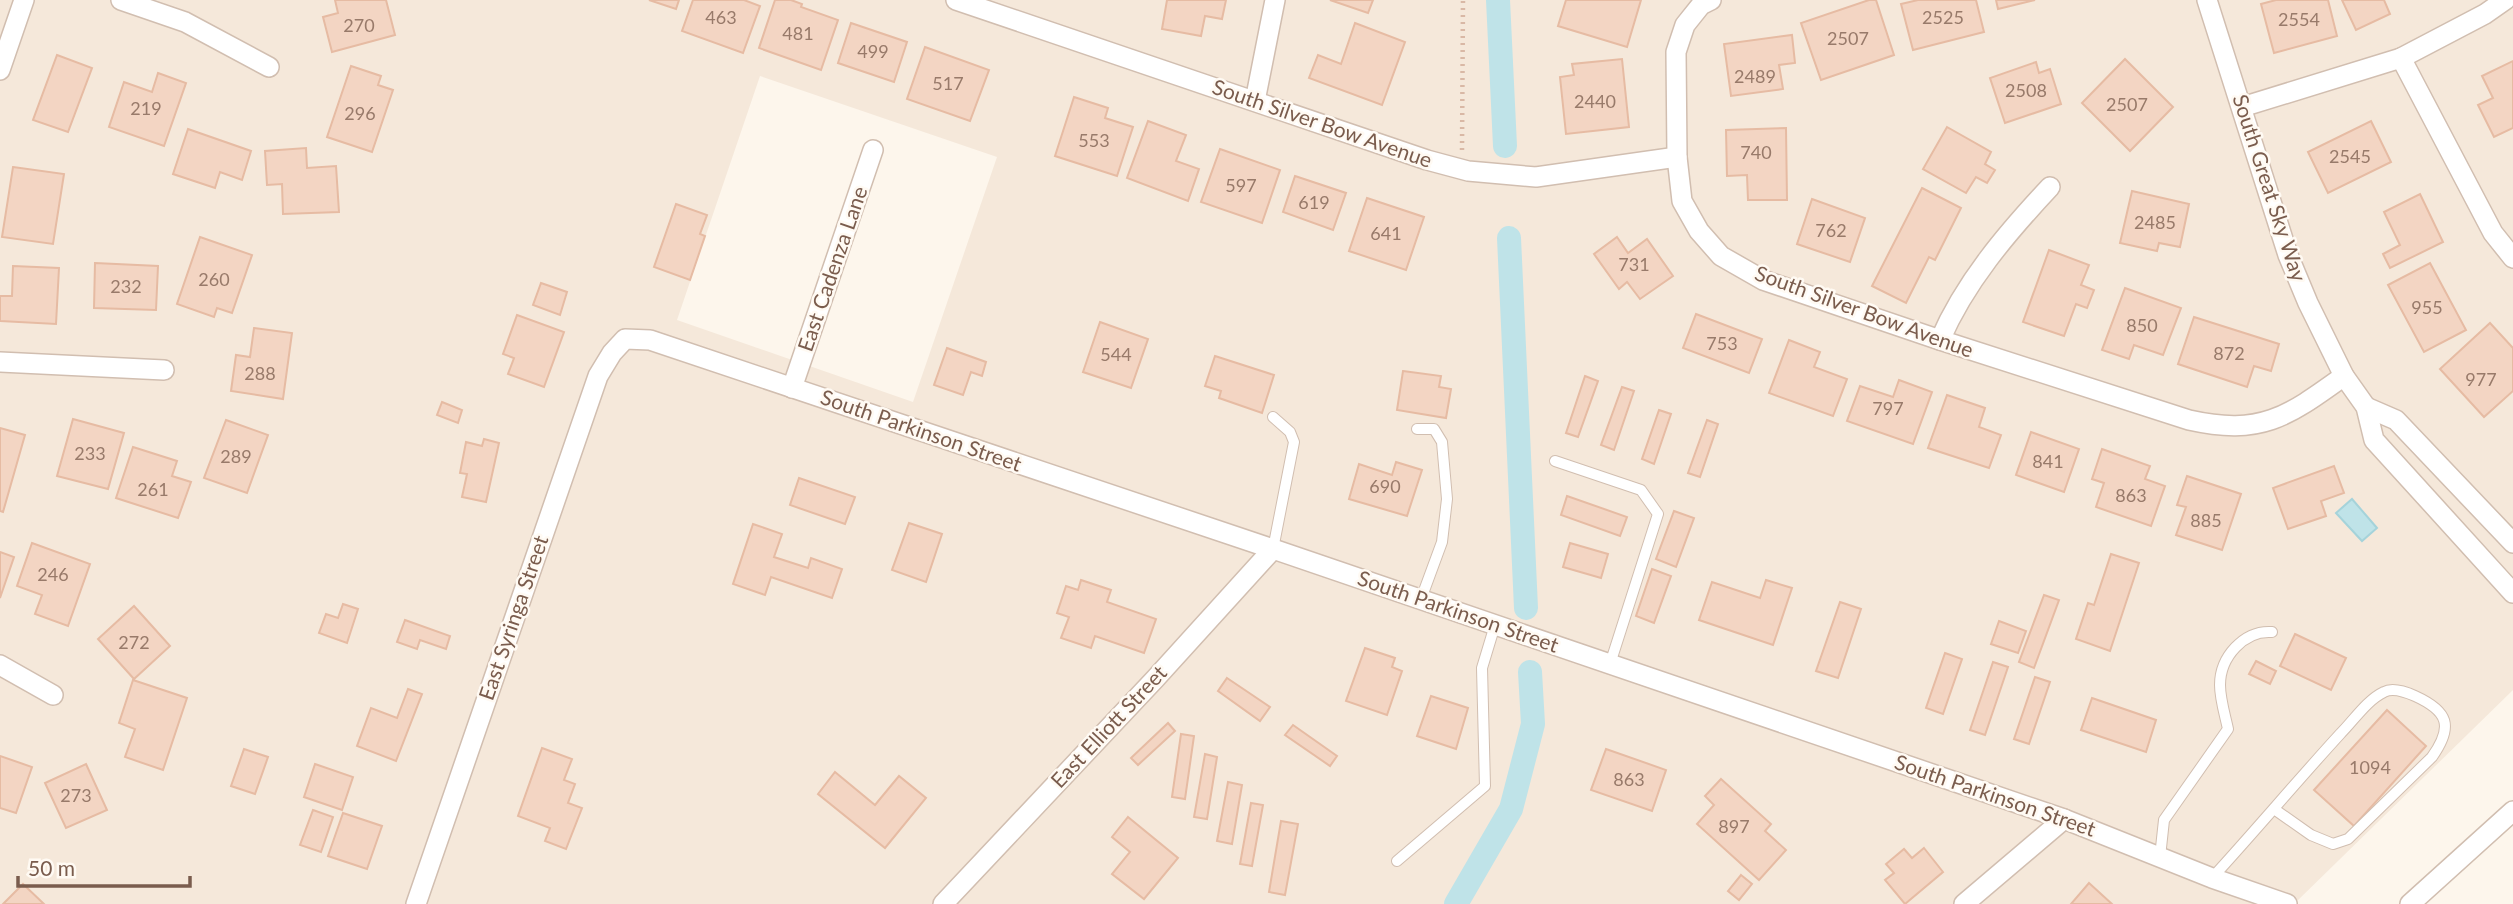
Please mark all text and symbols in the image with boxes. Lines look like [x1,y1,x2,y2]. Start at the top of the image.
house number: 463 [705,6,737,28]
house number: 2525 [1922,6,1964,28]
house number: 2554 [2278,8,2320,30]
house number: 270 [343,14,375,36]
house number: 481 [782,22,814,44]
house number: 2507 [1827,27,1869,49]
house number: 499 [857,40,889,62]
house number: 2489 [1734,65,1776,87]
house number: 517 [932,72,964,94]
street label: South Silver Bow Avenue [1209,73,1436,172]
house number: 2508 [2005,79,2047,101]
house number: 2440 [1574,90,1616,112]
street label: South Great Sky Way [2228,91,2313,284]
house number: 2507 [2106,93,2148,115]
house number: 219 [130,97,162,119]
house number: 296 [344,102,376,124]
house number: 553 [1078,129,1110,151]
house number: 740 [1740,141,1772,163]
house number: 2545 [2329,145,2371,167]
house number: 597 [1225,174,1257,196]
street label: East Cadenza Lane [792,183,872,354]
house number: 619 [1298,191,1330,213]
house number: 2485 [2134,211,2176,233]
house number: 762 [1815,219,1847,241]
house number: 641 [1370,222,1402,244]
house number: 731 [1618,253,1650,275]
street label: South Silver Bow Avenue [1752,259,1977,362]
house number: 260 [198,268,230,290]
house number: 232 [110,275,142,297]
house number: 955 [2411,296,2443,318]
house number: 850 [2126,314,2158,336]
house number: 753 [1706,332,1738,354]
house number: 872 [2213,342,2245,364]
house number: 544 [1100,343,1132,365]
house number: 288 [244,362,276,384]
house number: 977 [2465,368,2497,390]
street label: South Parkinson Street [818,383,1026,476]
house number: 797 [1872,397,1904,419]
house number: 233 [74,442,106,464]
house number: 289 [220,445,252,467]
house number: 841 [2032,450,2064,472]
house number: 690 [1369,475,1401,497]
house number: 261 [137,478,169,500]
house number: 863 [2115,484,2147,506]
house number: 885 [2190,509,2222,531]
street label: East Syringa Street [473,531,553,703]
house number: 246 [37,563,69,585]
street label: South Parkinson Street [1355,564,1563,657]
house number: 272 [118,631,150,653]
street label: East Elliott Street [1045,659,1171,792]
street label: South Parkinson Street [1892,748,2100,841]
house number: 1094 [2349,756,2391,778]
house number: 863 [1613,768,1645,790]
house number: 273 [60,784,92,806]
house number: 897 [1718,815,1750,837]
scale bar [18,844,189,888]
text: 50 m [28,855,75,880]

